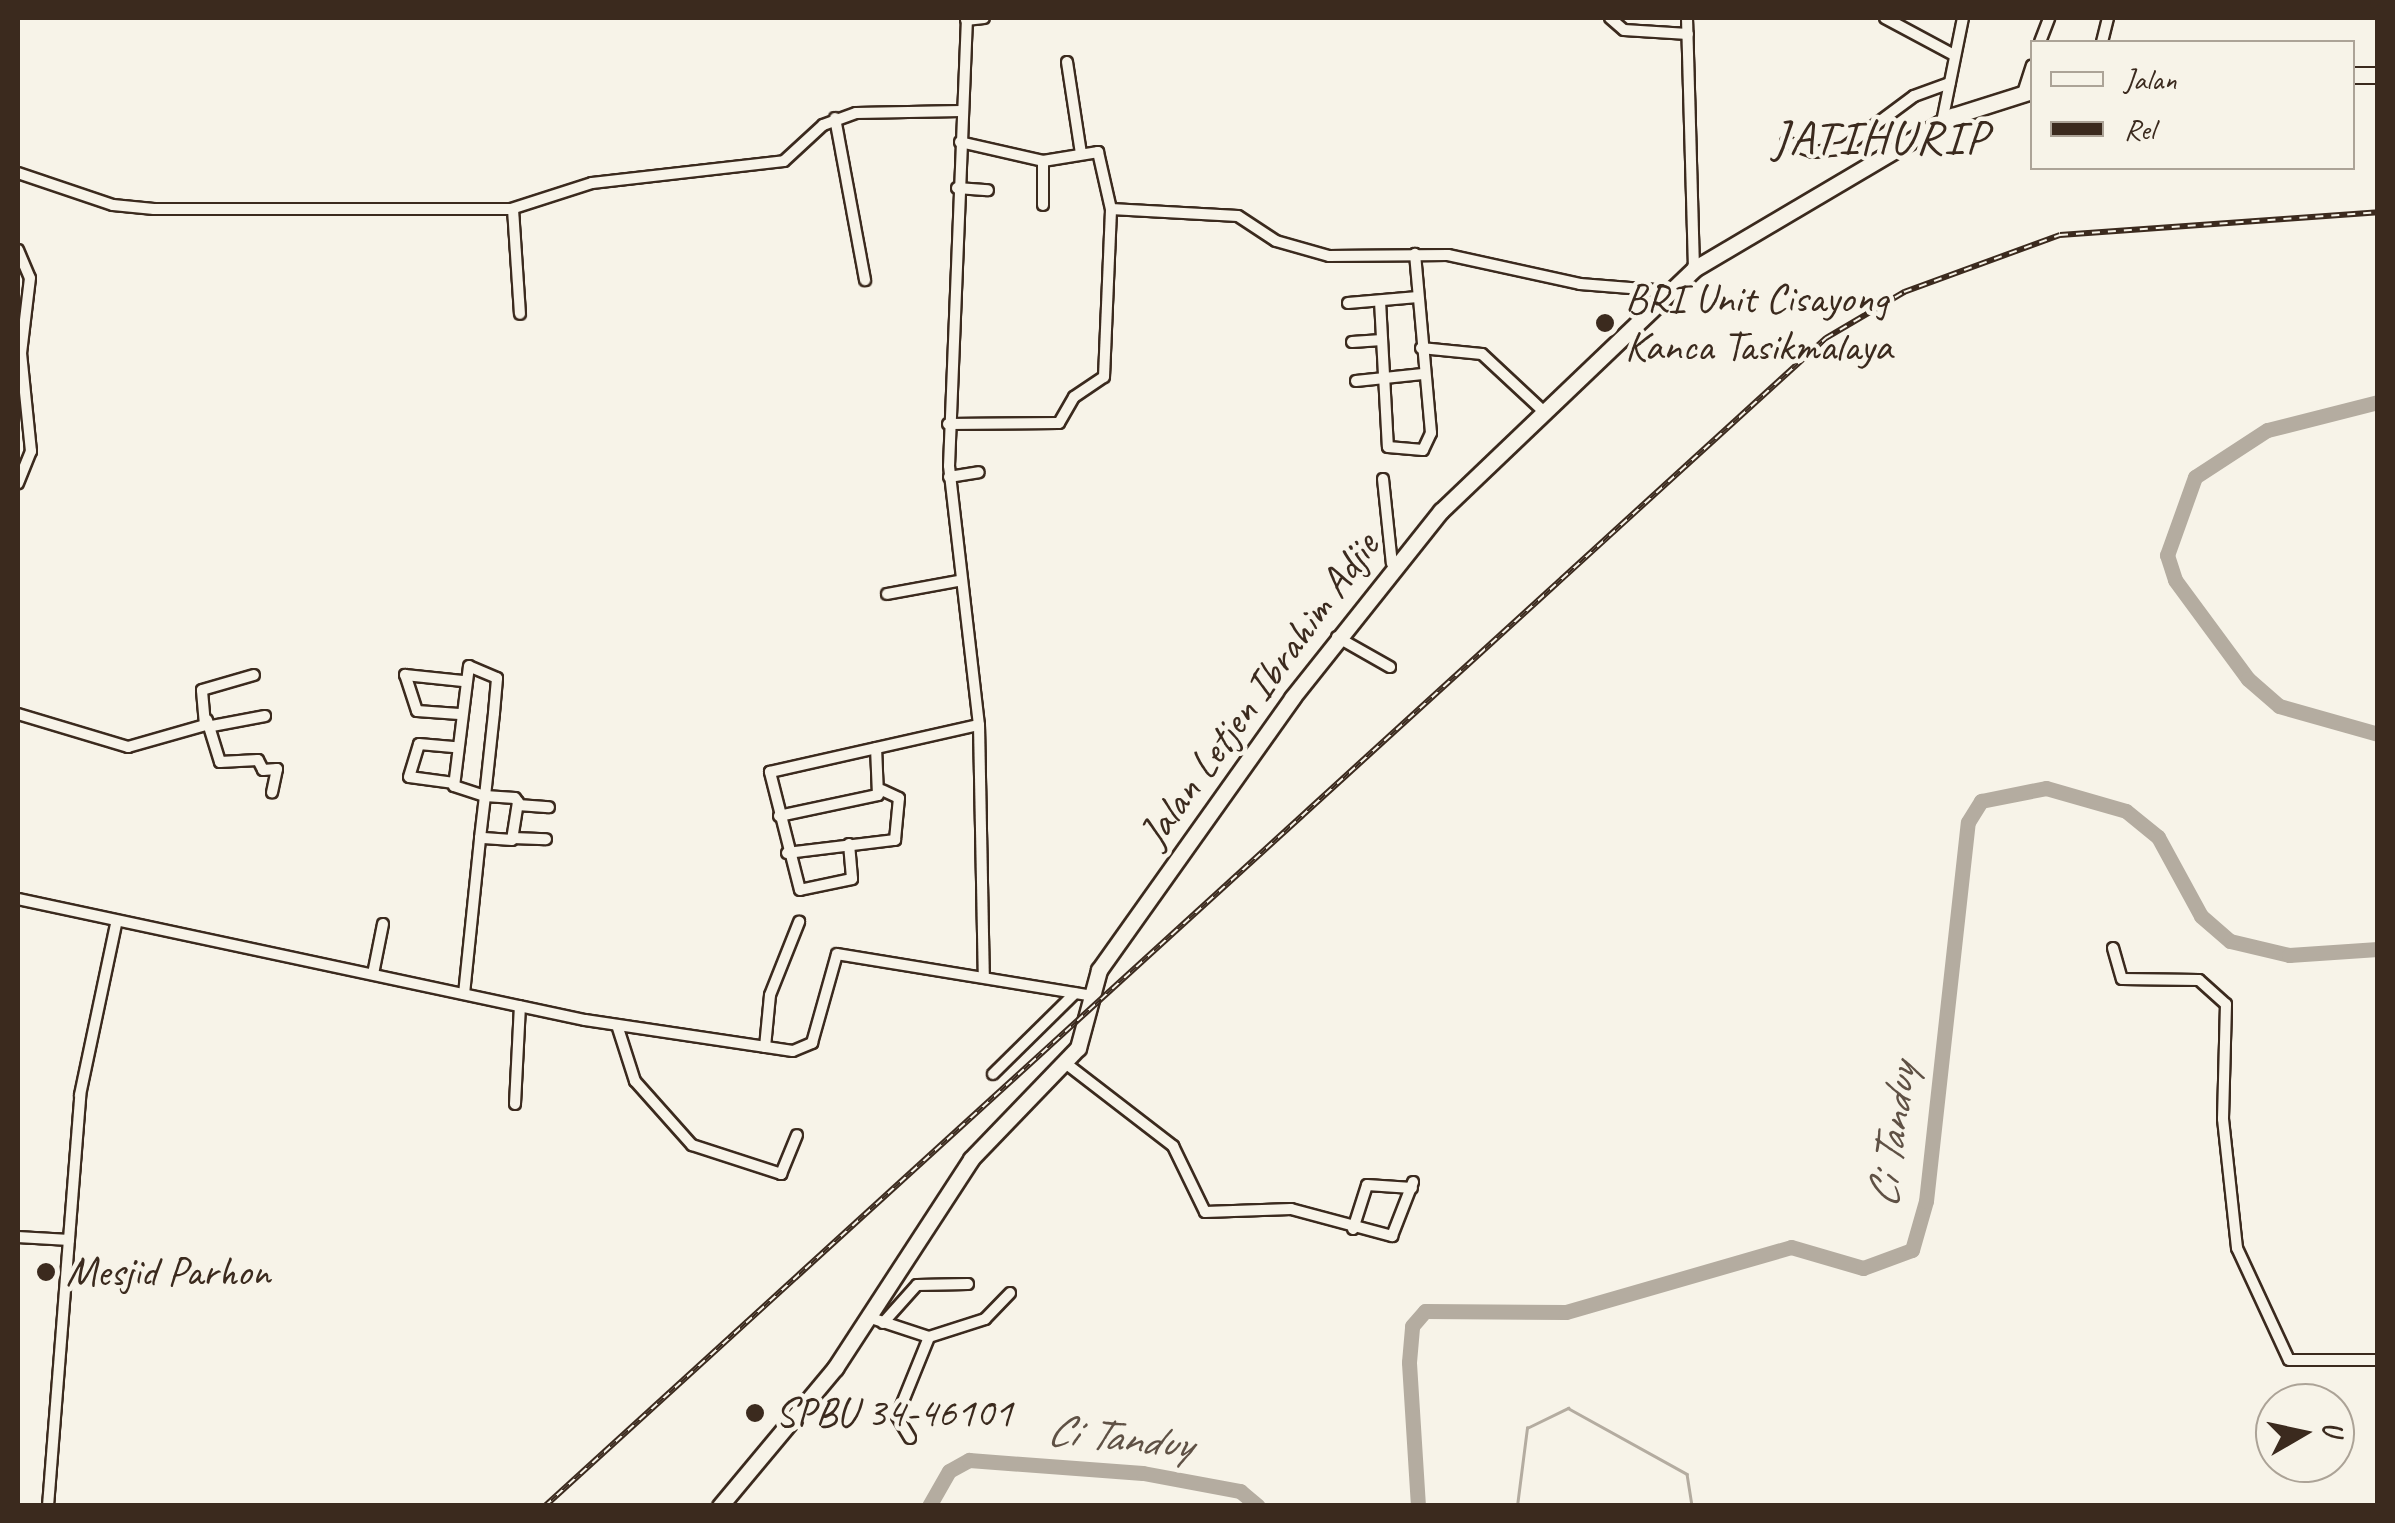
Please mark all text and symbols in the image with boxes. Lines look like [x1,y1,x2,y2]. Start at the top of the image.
legend [2030,40,2355,170]
text: Jalan [2124,60,2177,98]
district label: JATIHURIP [1772,109,1990,167]
text: Rel [2124,110,2155,148]
place label: BRI Unit Cisayong Kanca Tasikmalaya [1625,274,1892,372]
marker: BRI Unit Cisayong Kanca Tasikmalaya [1594,312,1616,334]
street label: Jalan Letjen Ibrahim Adjie [1128,522,1390,858]
water label: Ci Tanduy [1855,1060,1929,1212]
place label: Mesjid Parhon [66,1247,271,1297]
marker: Mesjid Parhon [35,1261,57,1283]
north arrow [2255,1383,2355,1483]
place label: SPBU 34-46101 [775,1388,1013,1438]
marker: SPBU 34-46101 [744,1402,766,1424]
water label: Ci Tanduy [1043,1402,1195,1472]
text: U [2315,1419,2351,1438]

